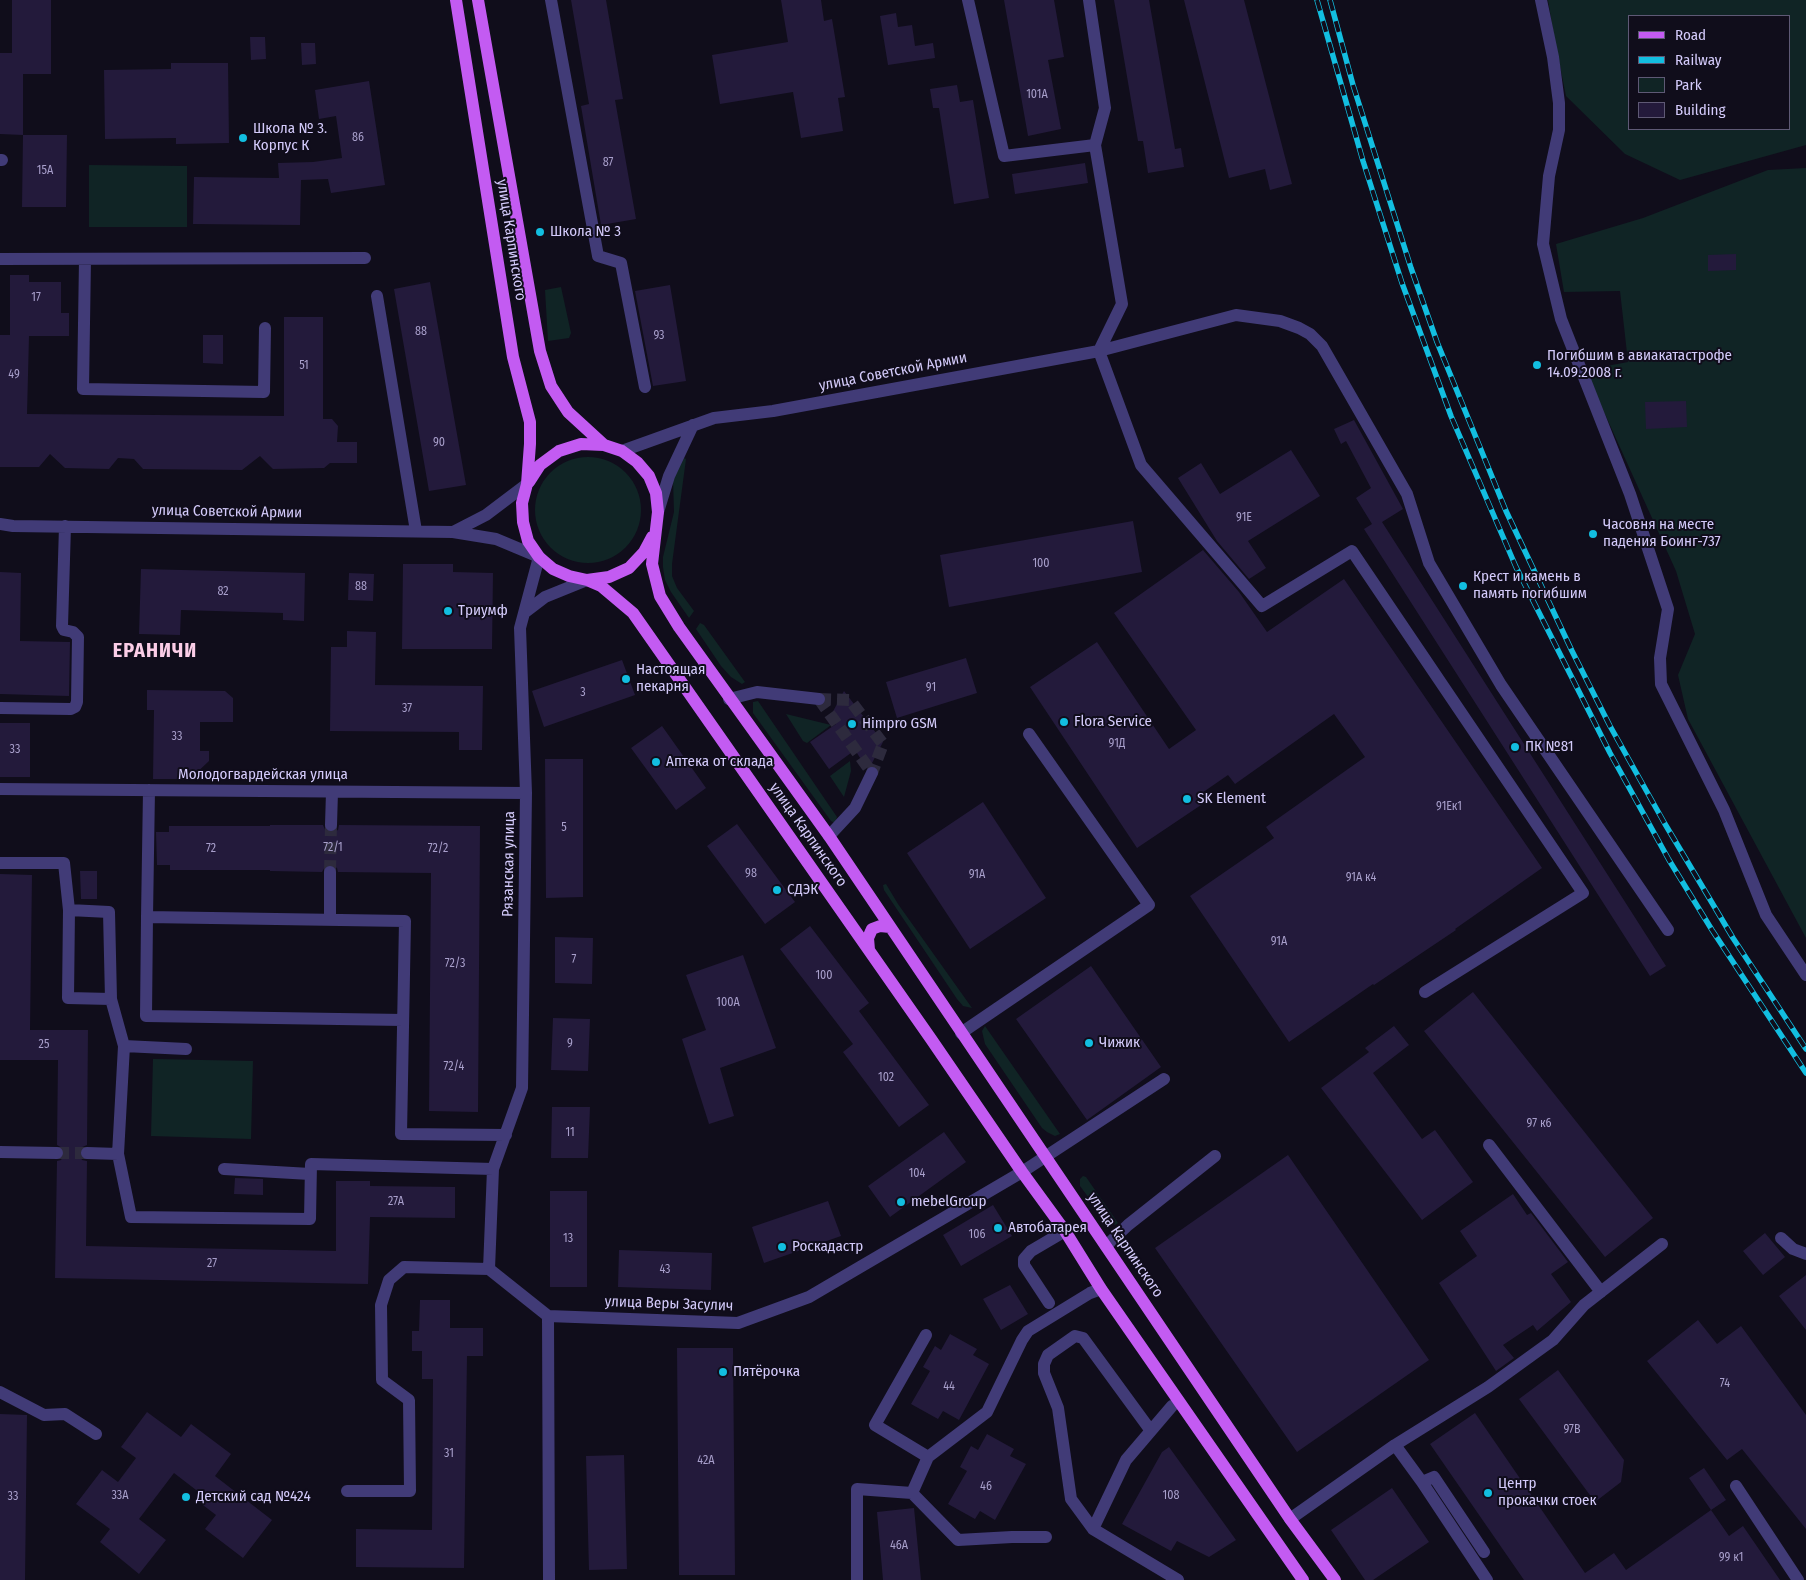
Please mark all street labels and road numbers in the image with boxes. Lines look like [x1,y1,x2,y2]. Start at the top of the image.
street label: улица Карпинского [493,178,529,302]
street label: улица Советской Армии [817,349,969,395]
street label: улица Советской Армии [152,502,302,522]
street label: Молодогвардейская улица [178,766,348,784]
street label: улица Карпинского [765,780,851,890]
street label: Рязанская улица [499,811,519,917]
street label: улица Карпинского [1083,1189,1167,1301]
street label: улица Веры Засулич [604,1293,734,1315]

